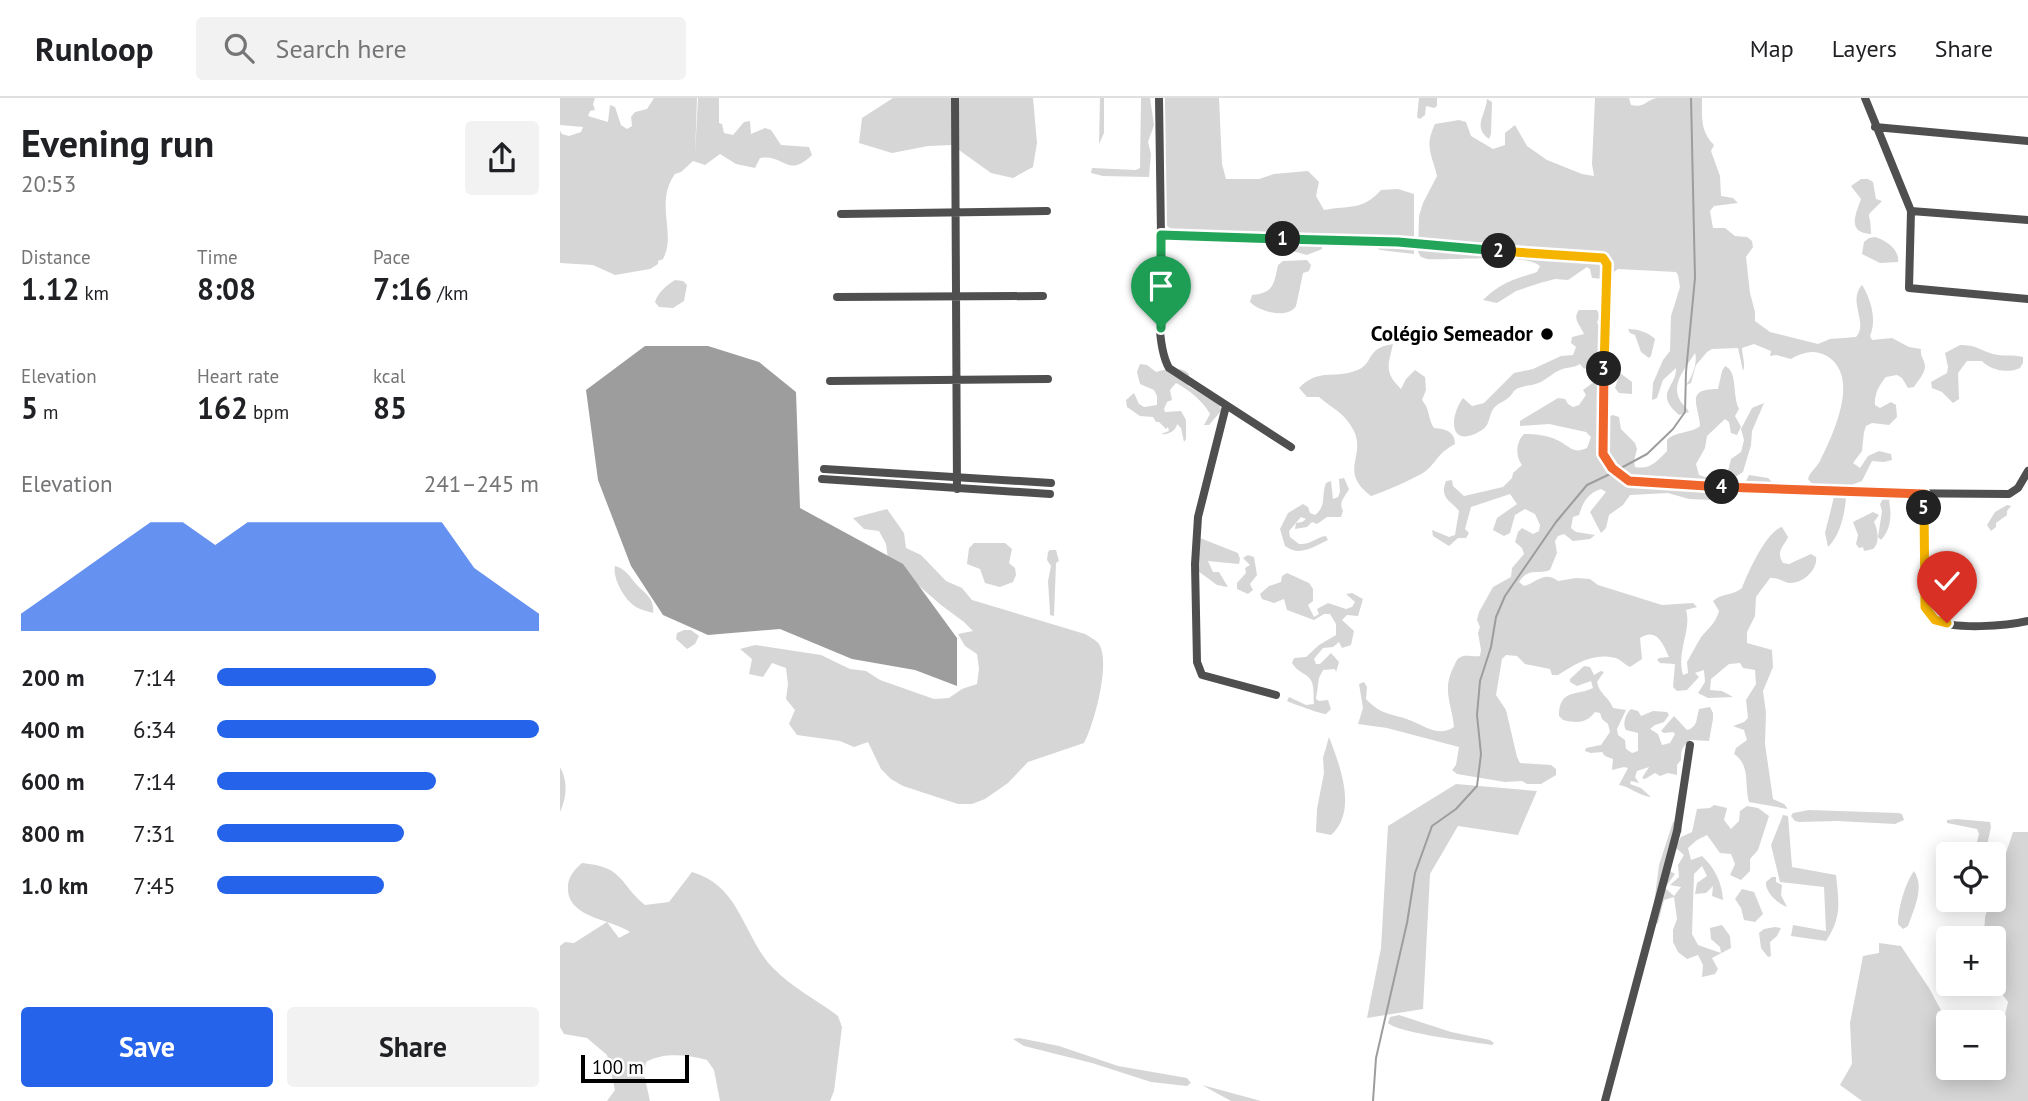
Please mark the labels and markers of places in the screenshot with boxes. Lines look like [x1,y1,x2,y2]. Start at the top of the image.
pin: 1 [1266,222,1300,256]
pin: 2 [1482,234,1516,268]
pin [1131,256,1191,328]
place label: Colégio Semeador [1371,320,1534,347]
marker: Colégio Semeador [1539,326,1555,342]
pin: 3 [1586,352,1622,386]
pin: 4 [1704,470,1740,504]
pin: 5 [1906,490,1942,526]
pin [1917,551,1977,623]

